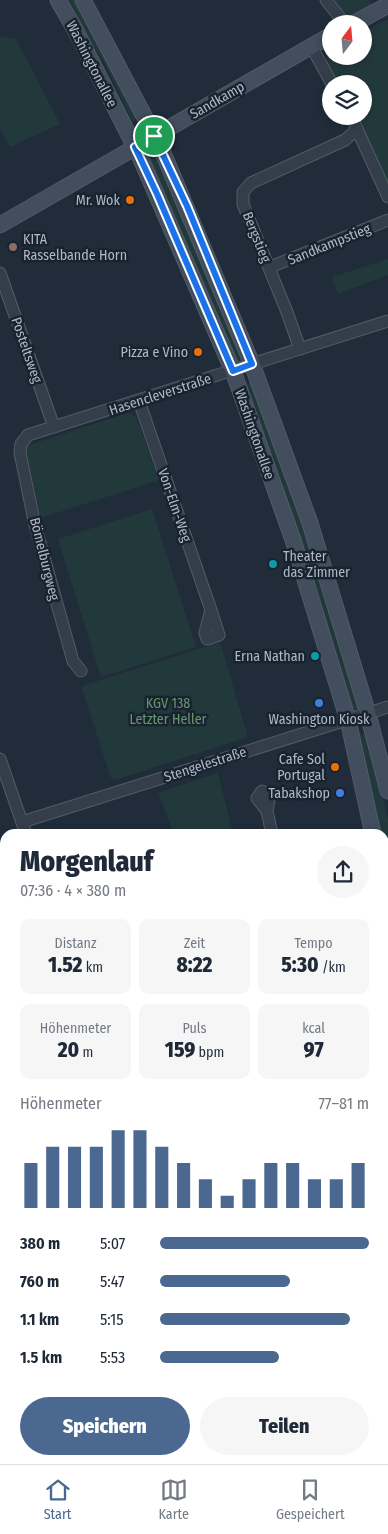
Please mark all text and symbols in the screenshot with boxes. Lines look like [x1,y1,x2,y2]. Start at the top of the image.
north arrow [322,15,372,65]
map controls [322,15,372,125]
street label: Washingtonallee [62,18,121,110]
button: layers [322,75,372,125]
street label: Sandkamp [187,78,248,123]
pin [133,115,175,157]
icon: arrive [140,122,168,150]
place label: Mr. Wok [76,192,120,209]
marker: Mr. Wok [124,194,136,206]
street label: Bergstieg [239,209,275,265]
street label: Sandkampstieg [285,220,373,269]
place label: KITA Rasselbande Horn [23,231,127,264]
marker: KITA Rasselbande Horn [7,241,19,253]
street label: Posteltsweg [7,315,46,386]
place label: Pizza e Vino [121,344,188,361]
marker: Pizza e Vino [192,346,204,358]
street label: Hasencleverstraße [107,370,213,419]
street label: Washingtonallee [231,387,278,482]
street label: Von-Elm-Weg [154,466,195,545]
street label: Bömelburgweg [26,516,63,603]
place label: Theater das Zimmer [283,548,350,581]
marker: Theater das Zimmer [267,558,279,570]
place label: Erna Nathan [235,648,305,665]
marker: Erna Nathan [309,650,321,662]
park label: KGV 138 Letzter Heller [130,695,207,728]
marker: Washington Kiosk [313,697,325,709]
place label: Washington Kiosk [269,711,370,728]
street label: Stengelestraße [162,743,249,786]
place label: Cafe Sol Portugal [277,751,325,784]
marker: Cafe Sol Portugal [329,761,341,773]
place label: Tabakshop [269,785,330,802]
marker: Tabakshop [334,787,346,799]
text: Morgenlauf [20,845,153,878]
button: share [317,846,369,898]
text: 07:36 · 4 × 380 m [20,881,126,900]
text: Distanz [55,935,96,952]
text: Zeit [184,935,205,952]
text: Tempo [294,935,333,952]
text: 1.52 [48,952,82,978]
text: 8:22 [177,952,212,978]
text: 5:30 [281,952,319,978]
text: km [82,959,103,976]
text: /km [319,959,346,976]
text: Höhenmeter [40,1020,111,1037]
text: Puls [183,1020,206,1037]
text: kcal [302,1020,325,1037]
text: 20 [58,1037,79,1063]
text: 159 [165,1037,195,1063]
text: 97 [303,1037,324,1063]
text: m [79,1044,93,1061]
text: bpm [195,1044,224,1061]
text: Höhenmeter [20,1094,102,1113]
text: 77–81 m [319,1094,369,1113]
text: 380 m [20,1234,60,1253]
text: 5:07 [100,1234,125,1253]
text: 760 m [20,1272,59,1291]
text: 5:47 [100,1272,125,1291]
text: 1.1 km [20,1310,59,1329]
text: 5:15 [100,1310,124,1329]
text: 1.5 km [20,1348,62,1367]
text: 5:53 [100,1348,125,1367]
button: Speichern [20,1397,190,1455]
button: Teilen [200,1397,369,1455]
tab: Start [44,1476,72,1523]
tab: Karte [159,1476,189,1523]
tab: Gespeichert [276,1476,344,1523]

